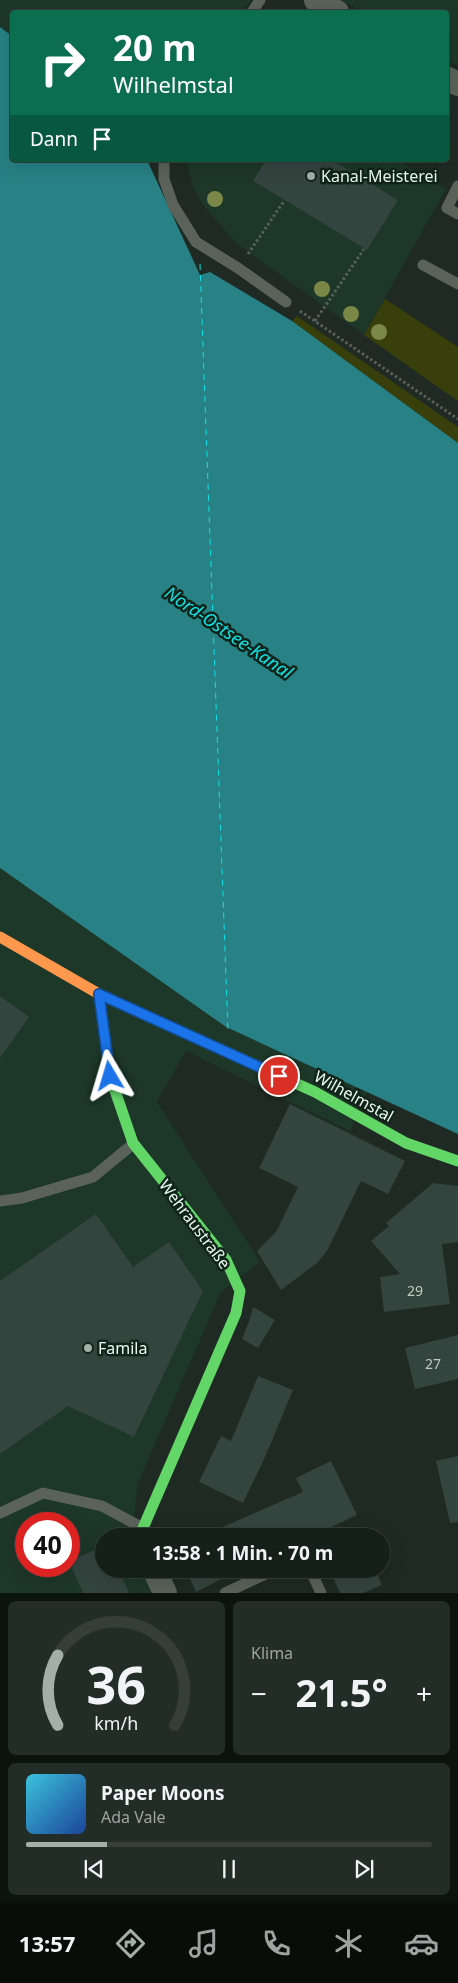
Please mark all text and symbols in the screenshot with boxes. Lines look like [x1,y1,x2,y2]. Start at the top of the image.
text: 20 m [113,24,196,71]
icon: right [30,30,95,95]
text: Wilhelmstal [113,69,234,99]
icon: arrive [88,125,116,153]
text: Dann [30,126,78,152]
place label: Kanal-Meisterei [321,165,438,187]
marker: Kanal-Meisterei [305,170,317,182]
water label: Nord-Ostsee-Kanal [160,580,298,684]
position arrow [83,1049,135,1101]
pin [258,1055,300,1097]
icon: arrive [265,1062,293,1090]
street label: Wilhelmstal [310,1065,398,1127]
street label: Wehraustraße [154,1175,236,1273]
house number: 29 [407,1281,423,1300]
place label: Famila [98,1337,147,1359]
marker: Famila [82,1342,94,1354]
house number: 27 [425,1354,441,1373]
speed limit sign: 40 [15,1512,80,1577]
text: 13:58 · 1 Min. · 70 m [152,1540,333,1566]
text: Klima [251,1642,293,1664]
text: 36 [87,1648,146,1719]
text: 21.5° [296,1666,388,1718]
text: − [251,1674,267,1712]
text: + [416,1674,432,1712]
text: km/h [95,1711,138,1735]
text: Paper Moons [101,1780,225,1806]
text: Ada Vale [101,1806,166,1828]
icon: previous [80,1855,108,1883]
icon: pause [215,1855,243,1883]
icon: next [350,1855,378,1883]
icon: directions [113,1926,148,1961]
icon: music [186,1926,221,1961]
icon: phone [259,1926,294,1961]
icon: climate [331,1926,366,1961]
icon: car [404,1926,439,1961]
text: 13:57 [19,1928,75,1958]

